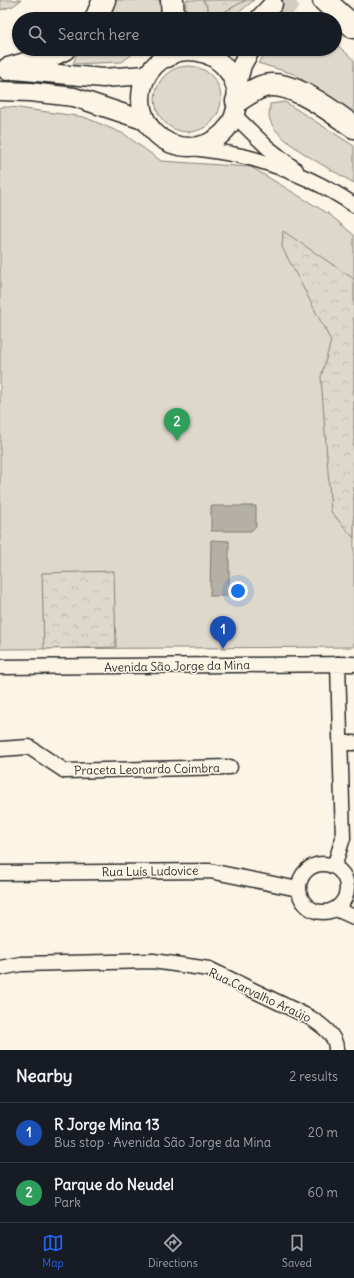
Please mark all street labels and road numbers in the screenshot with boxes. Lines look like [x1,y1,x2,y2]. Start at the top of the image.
street label: Avenida São Jorge da Mina [104,657,250,675]
street label: Praceta Leonardo Coimbra [74,760,220,778]
street label: Rua Luís Ludovice [102,863,198,879]
street label: Rua Carvalho Araújo [206,965,314,1025]

